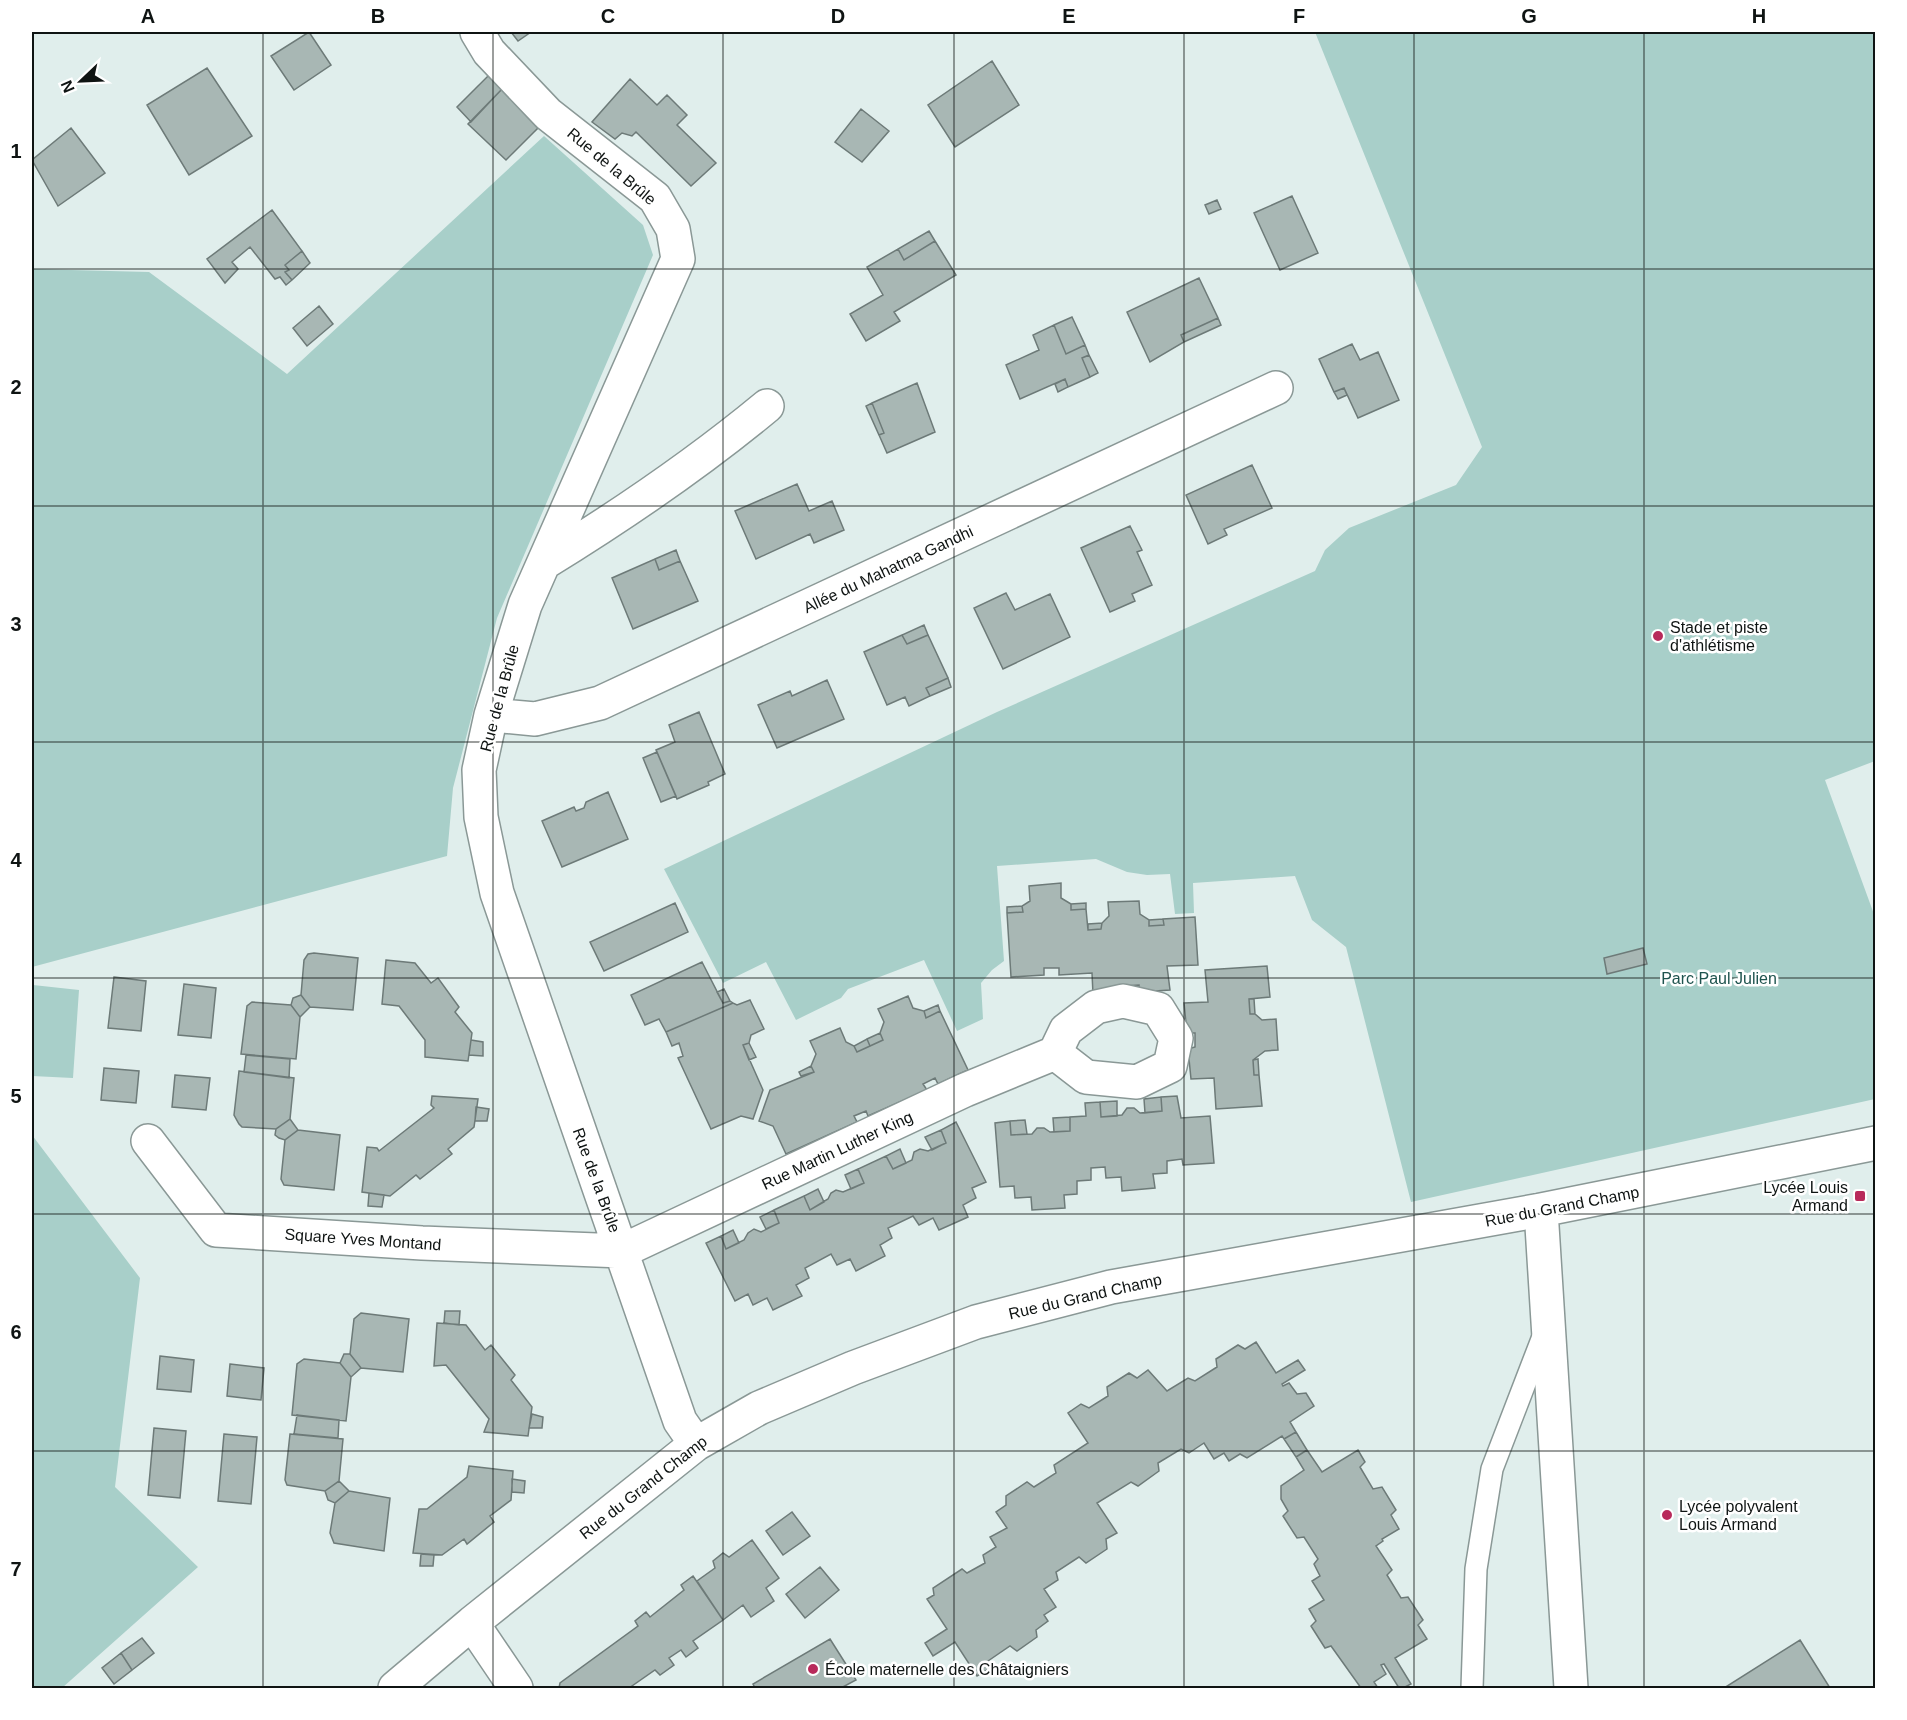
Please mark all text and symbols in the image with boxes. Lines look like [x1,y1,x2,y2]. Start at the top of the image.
text: A [141,5,155,27]
text: B [371,5,385,27]
text: C [601,5,615,27]
text: D [831,5,845,27]
text: E [1062,5,1076,27]
text: F [1293,5,1305,27]
text: G [1521,5,1537,27]
text: H [1752,5,1766,27]
north arrow [51,51,111,111]
text: N [58,78,78,95]
street label: Rue de la Brûle [564,124,659,208]
text: 1 [10,140,22,162]
text: 2 [10,376,22,398]
street label: Allée du Mahatma Gandhi [801,523,976,616]
text: 3 [10,613,22,635]
place label: Stade et piste d'athlétisme [1670,619,1768,654]
marker: Stade et piste d'athlétisme [1651,629,1665,643]
street label: Rue de la Brûle [477,643,522,754]
text: 4 [10,849,22,871]
park label: Parc Paul Julien [1661,970,1777,987]
text: 5 [10,1085,22,1107]
street label: Rue Martin Luther King [759,1108,915,1193]
street label: Rue de la Brûle [570,1125,623,1235]
place label: Lycée Louis Armand [1763,1179,1848,1214]
street label: Rue du Grand Champ [1484,1183,1641,1230]
marker: Lycée Louis Armand [1853,1189,1867,1203]
street label: Square Yves Montand [284,1226,442,1253]
street label: Rue du Grand Champ [1007,1271,1163,1322]
text: 6 [10,1321,22,1343]
street label: Rue du Grand Champ [576,1432,710,1542]
place label: Lycée polyvalent Louis Armand [1679,1498,1798,1533]
marker: Lycée polyvalent Louis Armand [1660,1508,1674,1522]
text: 7 [10,1558,22,1580]
place label: École maternelle des Châtaigniers [825,1660,1069,1678]
marker: École maternelle des Châtaigniers [806,1662,820,1676]

